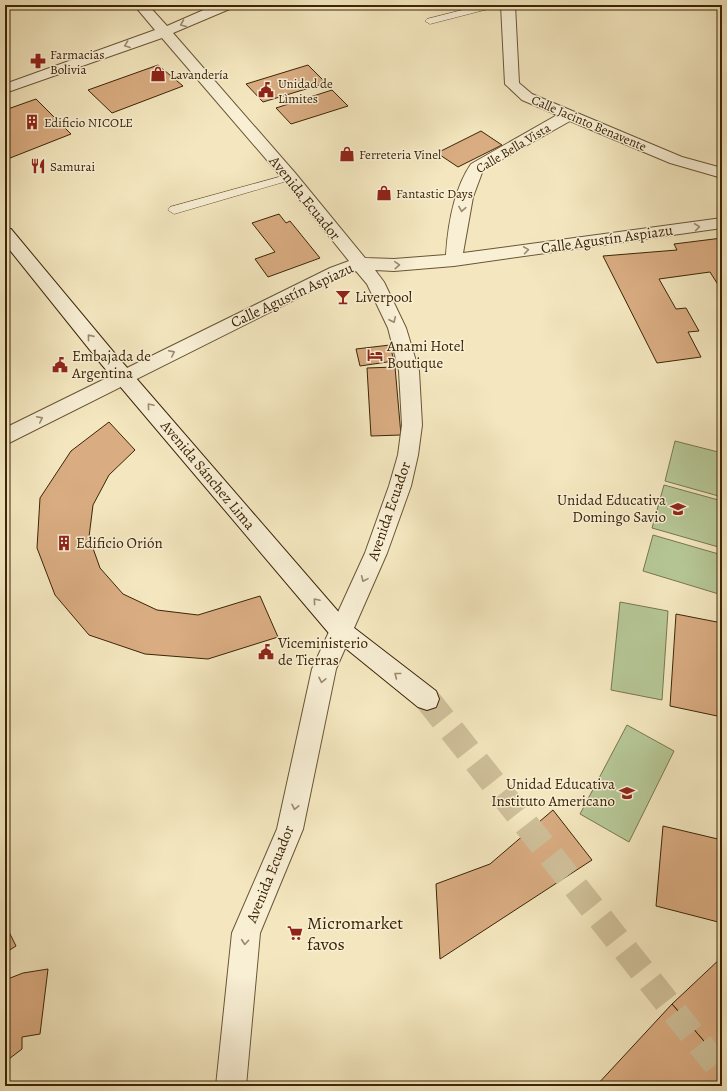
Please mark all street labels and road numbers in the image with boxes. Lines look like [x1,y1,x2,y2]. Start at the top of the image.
street label: Calle Jacinto Benavente [529,91,649,155]
street label: Calle Bella Vista [473,119,553,177]
street label: Avenida Ecuador [264,151,345,245]
street label: Calle Agustín Aspiazu [540,220,675,258]
street label: Calle Agustín Aspiazu [227,257,357,332]
street label: Avenida Sánchez Lima [156,415,260,534]
street label: Avenida Ecuador [362,459,415,564]
street label: Avenida Ecuador [241,822,299,927]

